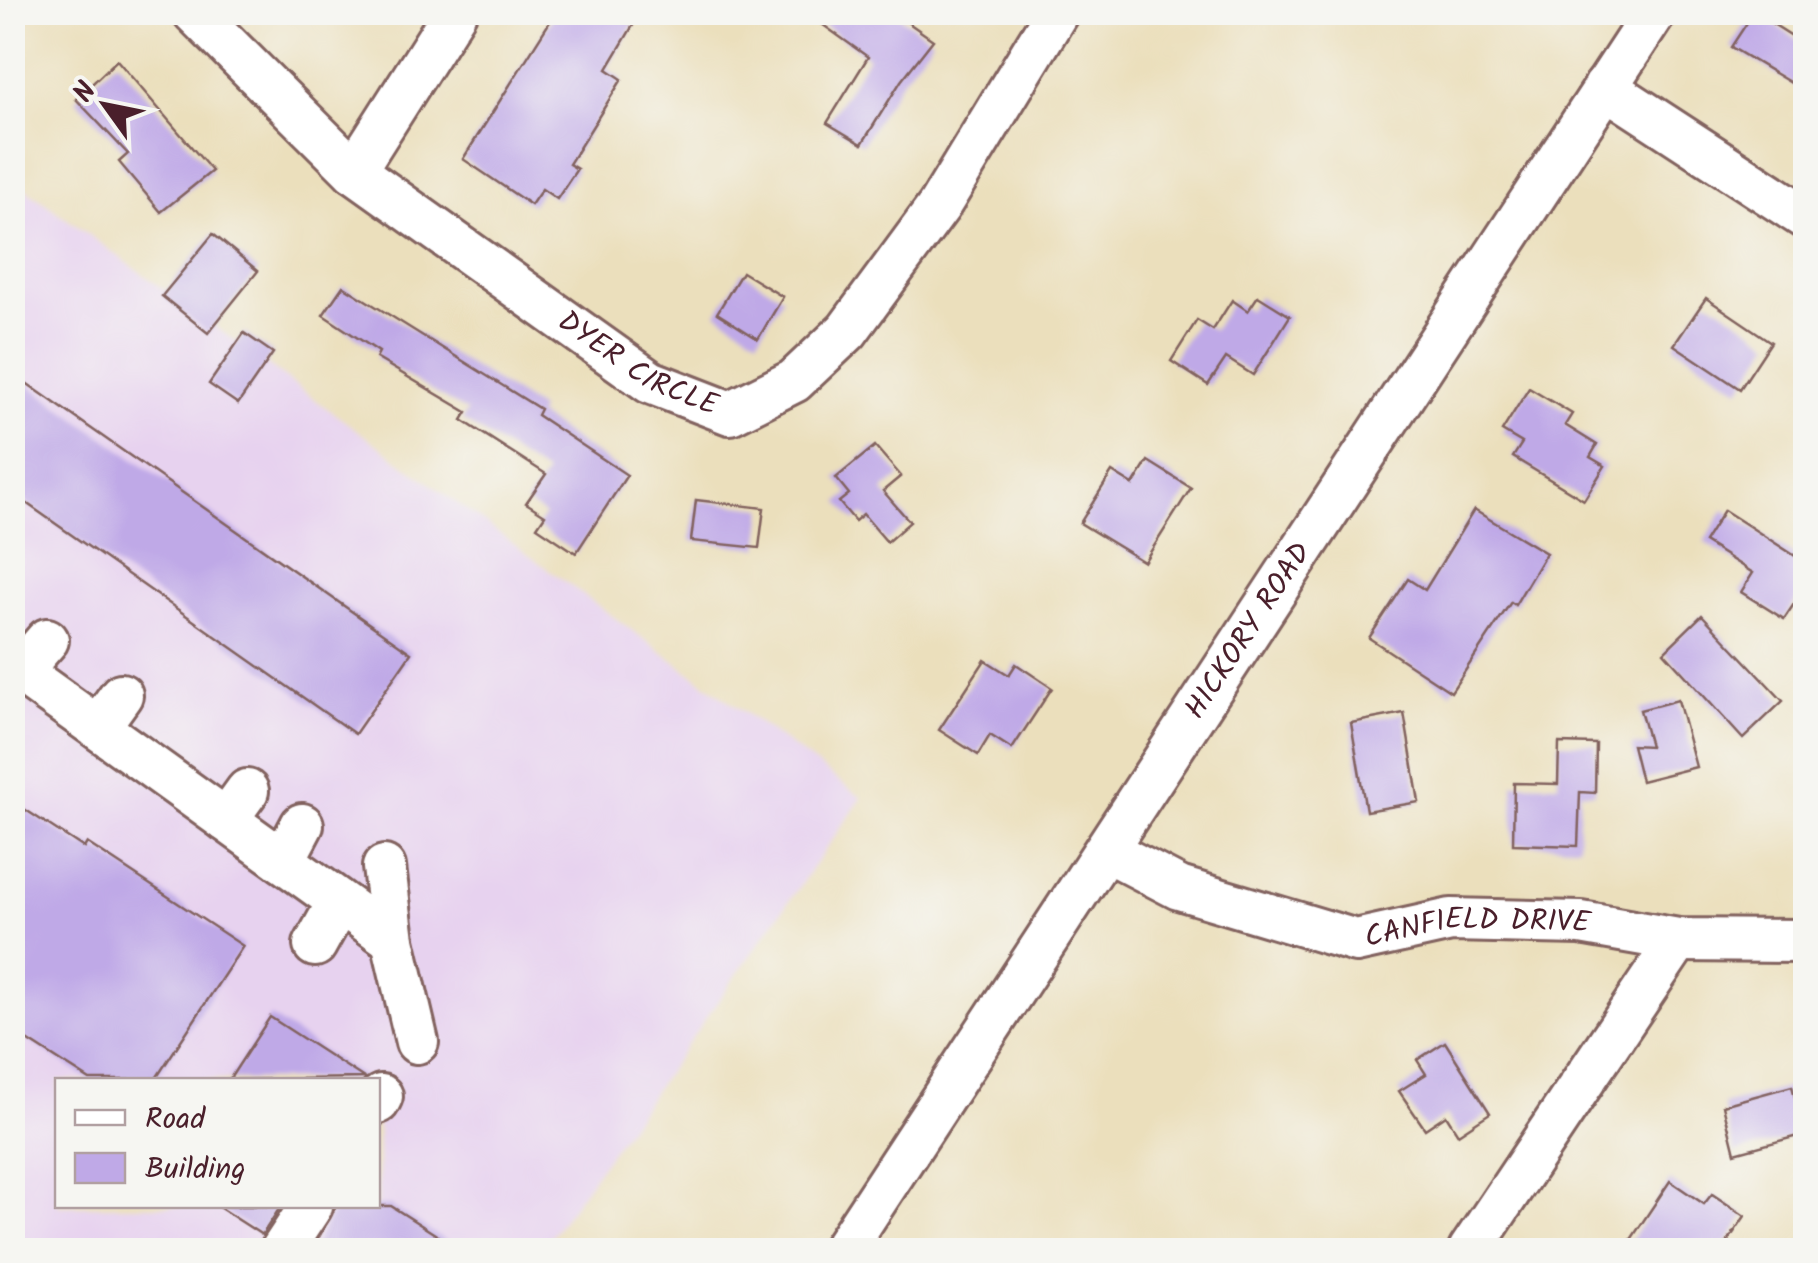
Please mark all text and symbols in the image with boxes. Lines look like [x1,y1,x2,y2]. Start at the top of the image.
north arrow [55,55,155,155]
text: N [62,73,110,112]
street label: DYER CIRCLE [547,299,726,431]
street label: HICKORY ROAD [1173,533,1325,730]
street label: CANFIELD DRIVE [1360,896,1595,962]
legend [55,1078,380,1208]
text: Road [145,1096,206,1144]
text: Building [145,1146,245,1194]

